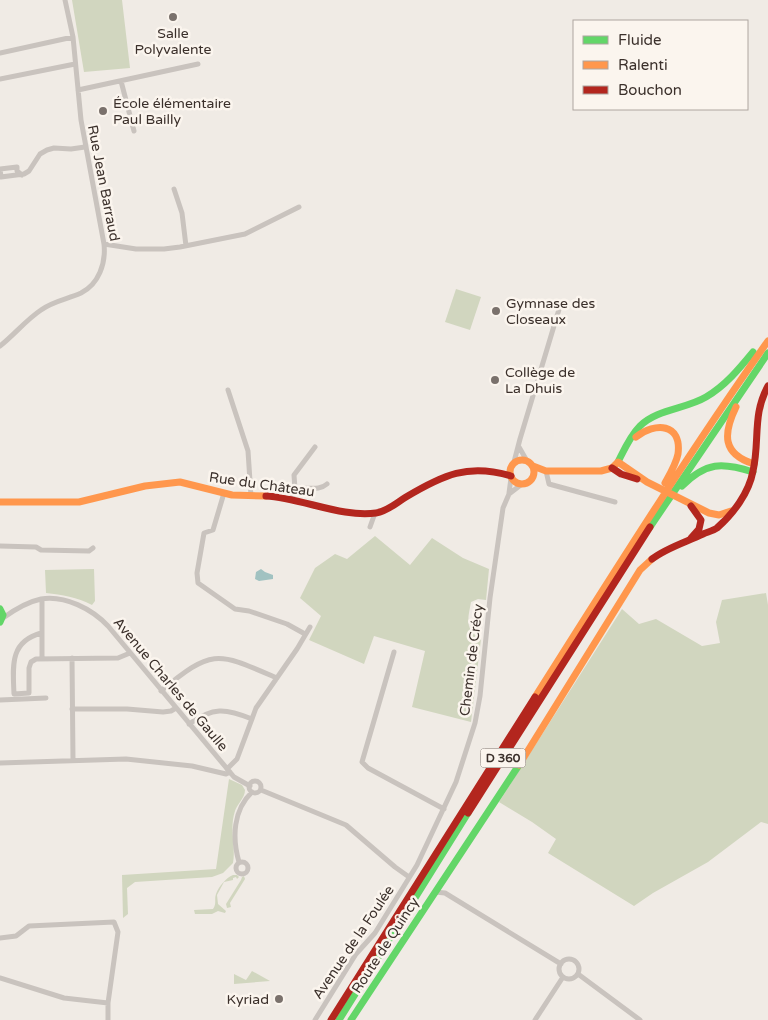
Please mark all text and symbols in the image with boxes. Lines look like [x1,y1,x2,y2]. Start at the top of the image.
marker: Salle Polyvalente [167,11,179,23]
legend [573,20,748,110]
place label: Salle Polyvalente [135,25,212,58]
text: Fluide [618,31,662,49]
text: Ralenti [618,56,668,74]
text: Bouchon [618,81,682,99]
place label: École élémentaire Paul Bailly [113,95,231,128]
marker: École élémentaire Paul Bailly [97,105,109,117]
street label: Rue Jean Barraud [84,124,123,243]
place label: Gymnase des Closeaux [506,295,595,328]
marker: Gymnase des Closeaux [490,305,502,317]
place label: Collège de La Dhuis [505,364,575,397]
marker: Collège de La Dhuis [489,374,501,386]
street label: Rue du Château [208,469,316,500]
street label: Chemin de Crécy [456,603,487,717]
street label: Avenue Charles de Gaulle [110,614,232,755]
road number: D 360 [480,748,526,768]
street label: Avenue de la Foulée [309,882,398,1002]
street label: Route de Quincy [348,894,423,996]
place label: Kyriad [227,991,269,1008]
marker: Kyriad [273,993,285,1005]

